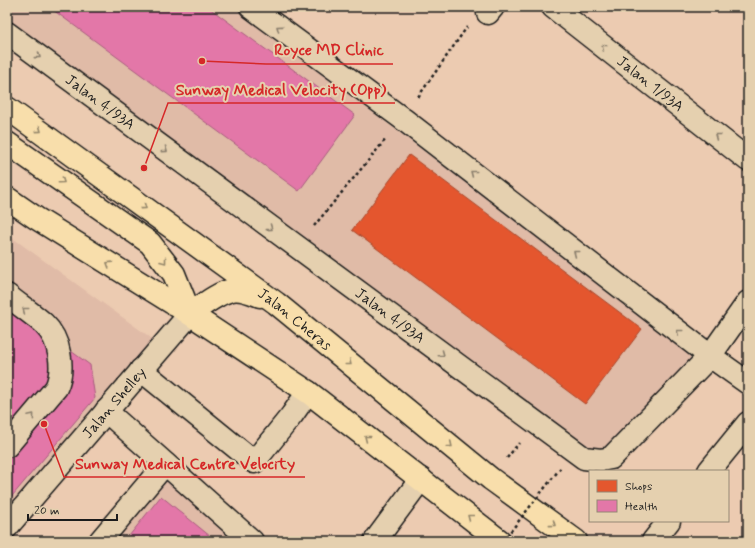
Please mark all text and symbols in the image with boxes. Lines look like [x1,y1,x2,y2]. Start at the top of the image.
one-way arrow [277,26,284,33]
callout: Royce MD Clinic [266,36,393,64]
text: Royce MD Clinic [274,40,384,61]
one-way arrow [601,44,608,51]
one-way arrow [34,52,41,59]
street label: Jalan 1/93A [612,52,688,117]
street label: Jalan 4/93A [61,70,139,135]
callout: Sunway Medical Velocity (Opp) [168,75,395,103]
text: Sunway Medical Velocity (Opp) [176,80,387,101]
one-way arrow [34,126,41,133]
one-way arrow [715,133,722,140]
one-way arrow [161,146,168,153]
one-way arrow [470,171,477,178]
one-way arrow [58,176,65,184]
one-way arrow [139,202,146,209]
one-way arrow [266,223,273,231]
one-way arrow [573,250,580,257]
one-way arrow [159,256,166,263]
one-way arrow [106,261,113,268]
street label: Jalan Cheras [253,284,336,356]
street label: Jalan 4/93A [351,284,429,348]
one-way arrow [23,307,30,314]
one-way arrow [677,329,684,336]
one-way arrow [438,350,445,357]
one-way arrow [345,358,352,365]
street label: Jalan Shelley [78,363,151,443]
one-way arrow [28,414,35,421]
one-way arrow [364,435,371,442]
one-way arrow [445,441,452,448]
callout: Sunway Medical Centre Velocity [64,449,305,477]
text: Sunway Medical Centre Velocity [75,454,295,475]
legend [589,470,729,522]
text: Shops [625,479,652,495]
scale bar [28,496,117,522]
text: Health [625,499,657,515]
text: 20 m [34,503,60,519]
one-way arrow [467,515,474,522]
one-way arrow [549,520,556,527]

